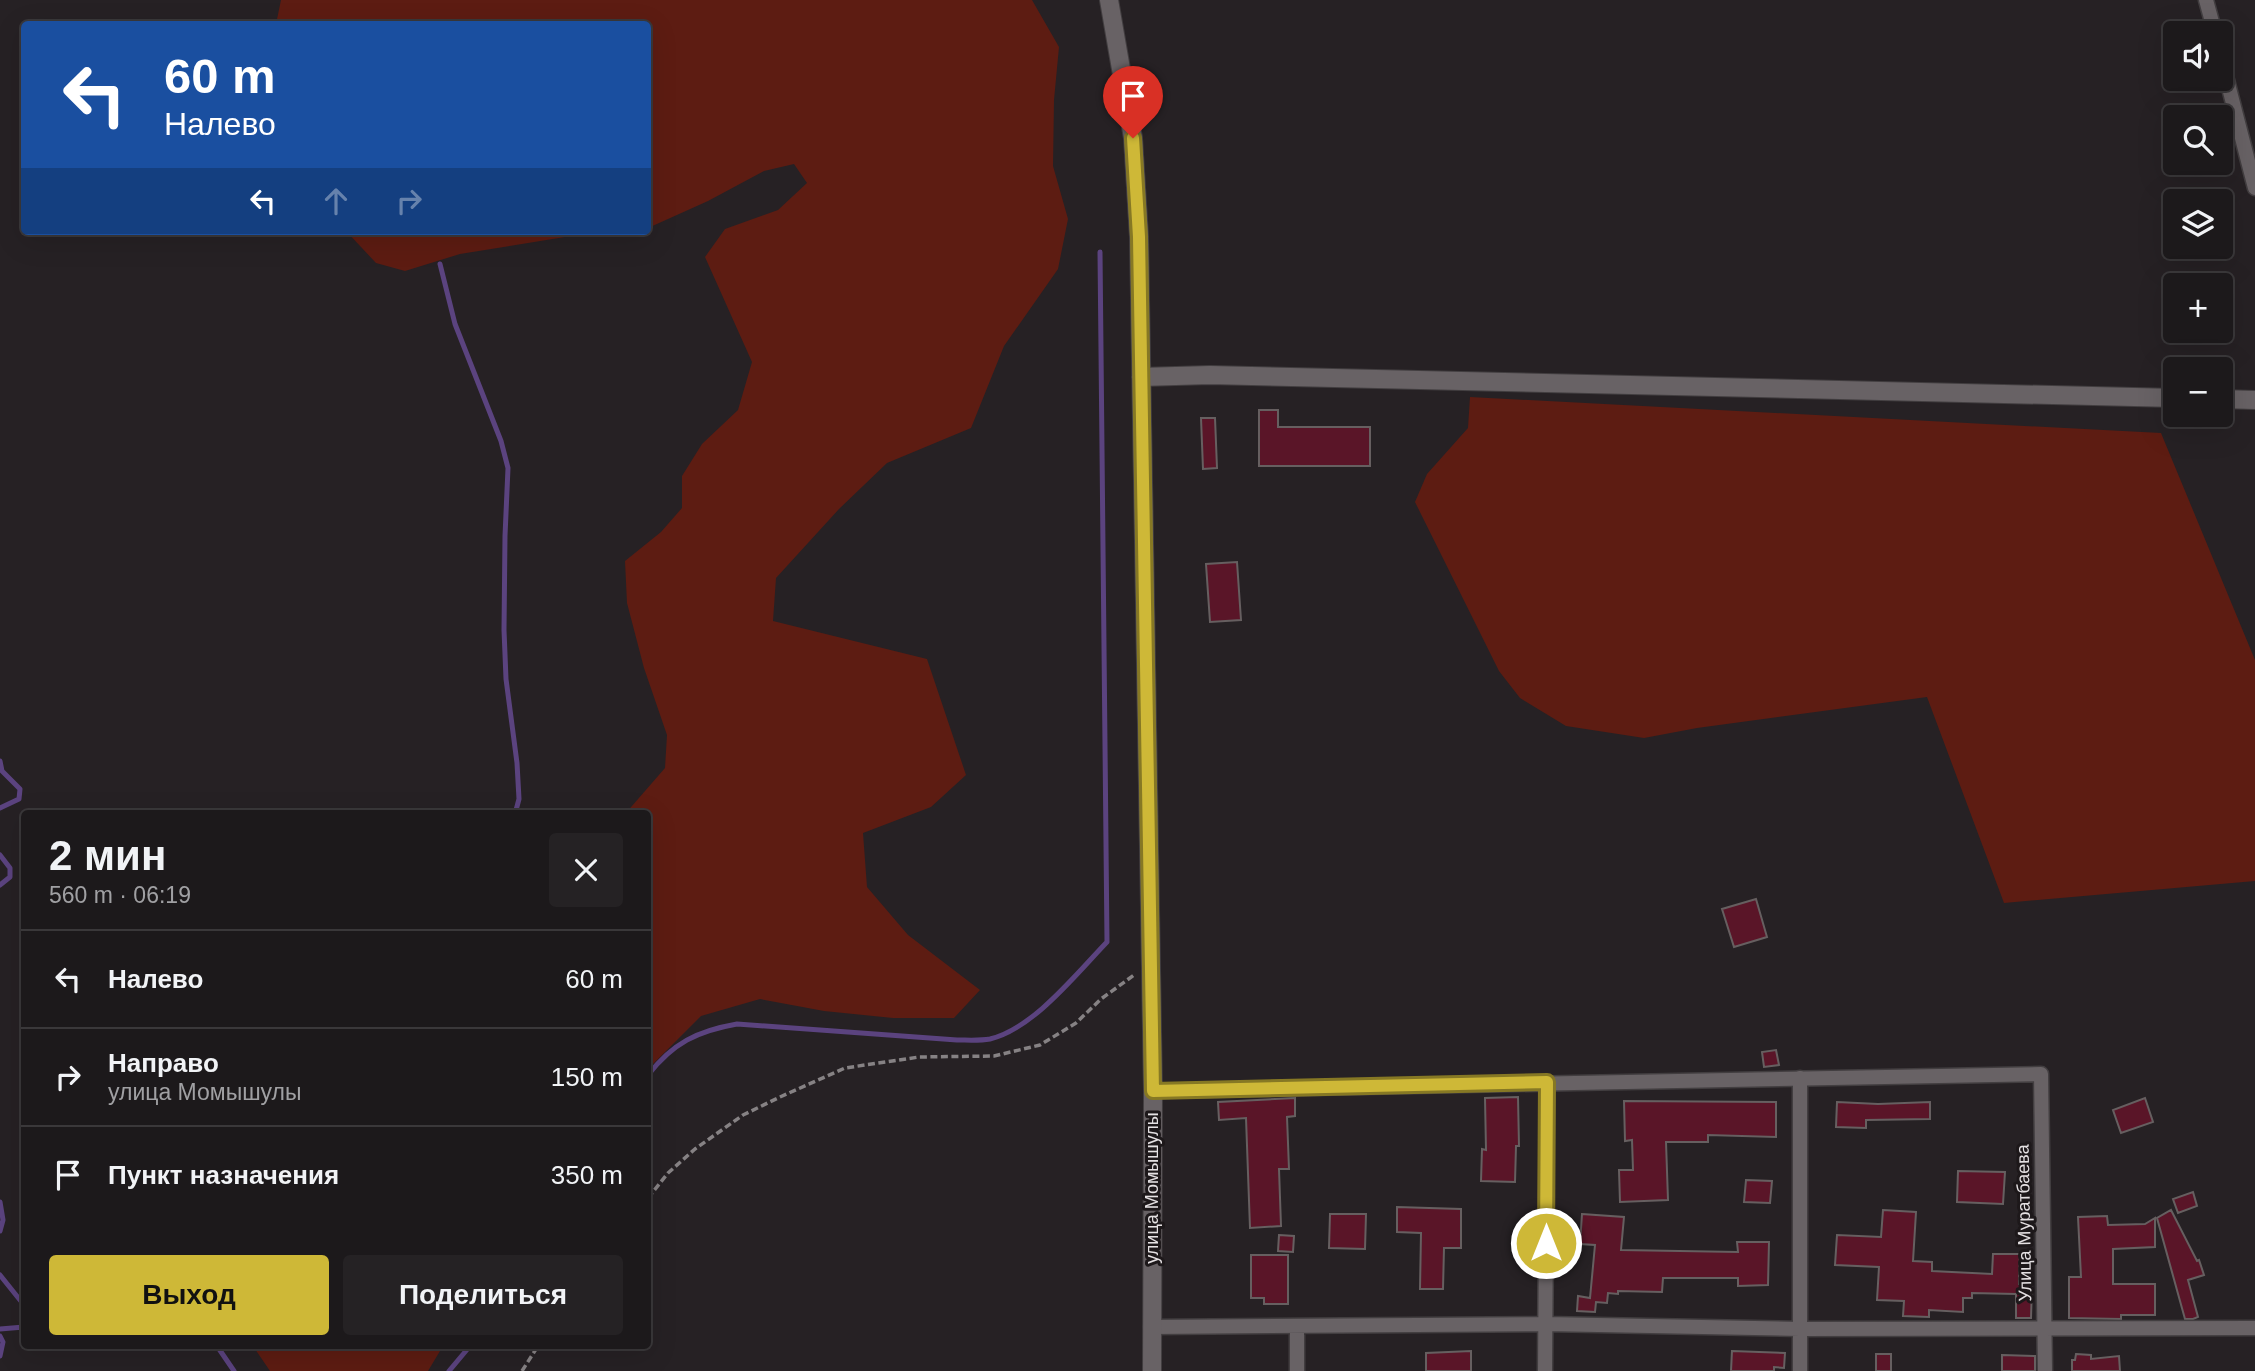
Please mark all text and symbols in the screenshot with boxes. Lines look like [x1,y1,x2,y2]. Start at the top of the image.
map controls [2163,21,2233,427]
button: sound [2163,21,2233,91]
icon: left [49,49,140,140]
text: 60 m [164,49,276,103]
pin [1103,66,1163,138]
icon: arrive [1114,77,1152,115]
button: search [2163,105,2233,175]
text: Налево [164,106,276,142]
icon: left [244,182,282,220]
icon: ahead [317,182,355,220]
icon: right [390,182,428,220]
button: layers [2163,189,2233,259]
button: + [2163,273,2233,343]
button: − [2163,357,2233,427]
text: 2 мин [49,832,166,879]
button: close [549,833,623,907]
text: 560 m · 06:19 [49,882,191,908]
icon: left [49,960,87,998]
text: Налево [108,964,203,994]
text: 60 m [565,964,623,994]
text: Направо [108,1048,219,1078]
icon: right [49,1058,87,1096]
text: 150 m [551,1062,623,1092]
text: улица Момышулы [108,1079,302,1105]
street label: улица Момышулы [1142,1112,1162,1264]
street label: Улица Муратбаева [2013,1143,2035,1302]
icon: arrive [49,1156,87,1194]
text: Пункт назначения [108,1160,339,1190]
text: 350 m [551,1160,623,1190]
position arrow [1509,1206,1583,1280]
button: Выход [49,1255,329,1335]
button: Поделиться [343,1255,623,1335]

